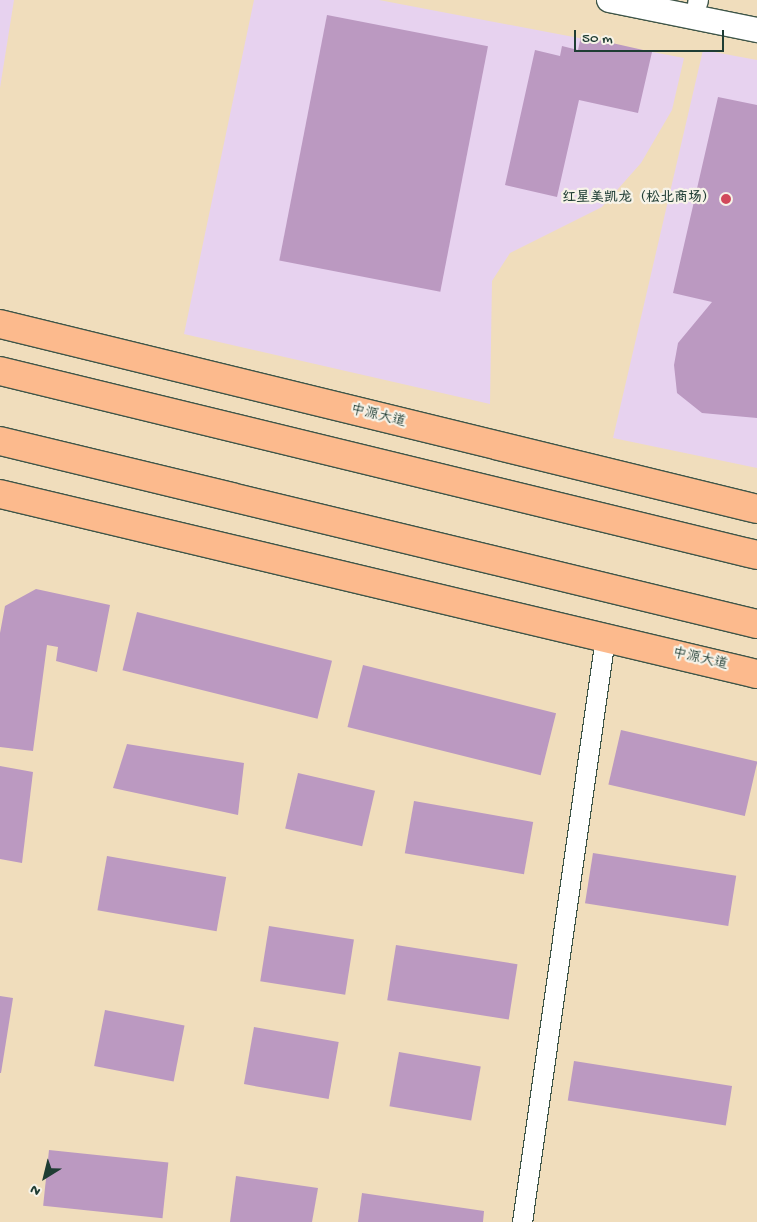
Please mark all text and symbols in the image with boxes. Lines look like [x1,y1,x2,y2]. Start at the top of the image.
scale bar [577,20,727,52]
text: 50 m [582,30,613,48]
place label: 红星美凯龙（松北商场） [562,191,716,207]
marker: 红星美凯龙（松北商场） [720,193,732,205]
street label: 中源大道 [349,402,407,432]
street label: 中源大道 [671,646,729,674]
north arrow [20,1152,70,1202]
text: N [27,1180,45,1199]

